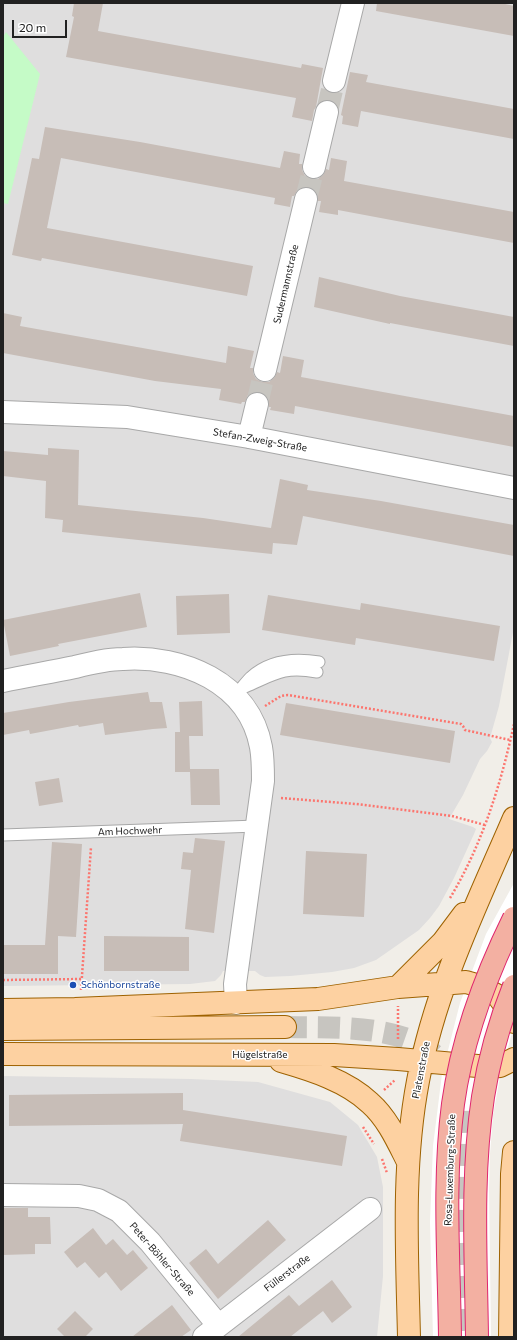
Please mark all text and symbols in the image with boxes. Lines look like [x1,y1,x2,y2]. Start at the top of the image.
scale bar [14,12,69,38]
text: 20 m [19,20,46,34]
street label: Sudermannstraße [271,243,301,325]
street label: Stefan-Zweig-Straße [212,426,308,454]
street label: Am Hochwehr [98,824,162,838]
place label: Schönbornstraße [81,979,160,991]
marker: Schönbornstraße [68,980,78,990]
street label: Platenstraße [410,1040,432,1100]
street label: Hügelstraße [232,1049,288,1061]
street label: Rosa-Luxemburg-Straße [442,1114,458,1226]
street label: Peter-Böhler-Straße [127,1220,197,1298]
street label: Füllerstraße [262,1252,312,1294]

